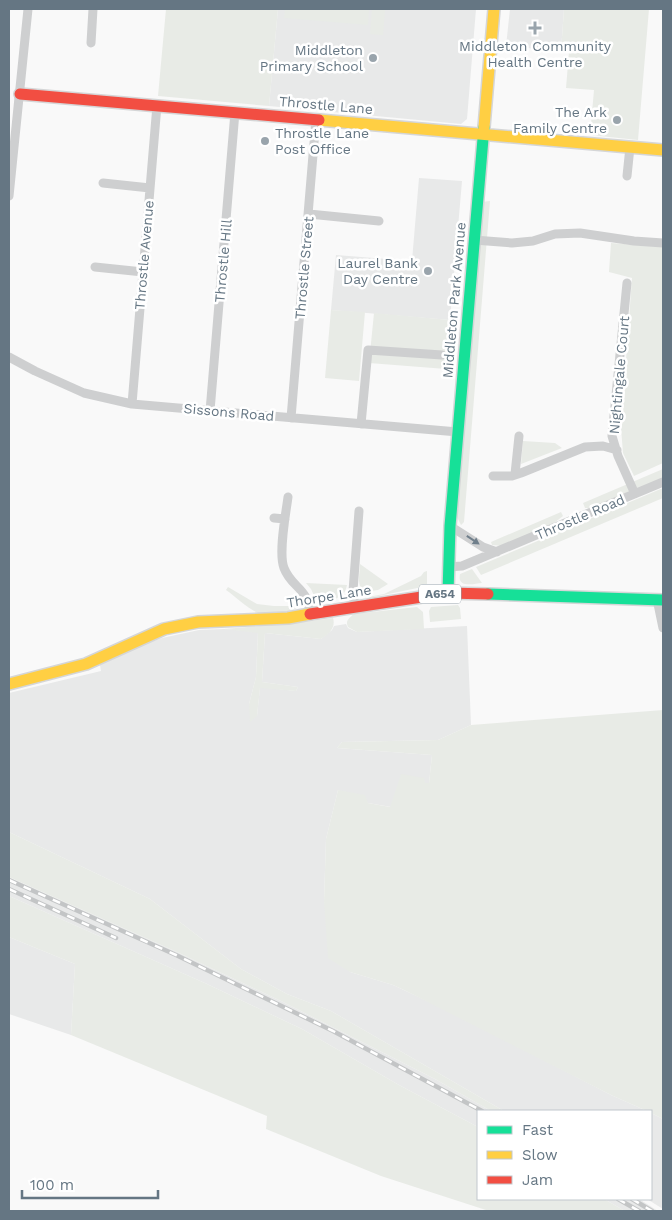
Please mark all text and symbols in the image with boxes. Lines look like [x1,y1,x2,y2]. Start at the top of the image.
marker: Middleton Community Health Centre [528,21,542,35]
place label: Middleton Community Health Centre [459,38,612,70]
place label: Middleton Primary School [260,42,364,74]
marker: Middleton Primary School [367,52,379,64]
street label: Throstle Lane [278,93,374,117]
place label: The Ark Family Centre [513,104,607,136]
marker: The Ark Family Centre [611,114,623,126]
place label: Throstle Lane Post Office [275,125,369,157]
marker: Throstle Lane Post Office [259,135,271,147]
street label: Throstle Avenue [131,199,157,311]
street label: Throstle Street [292,216,316,320]
street label: Throstle Hill [211,218,235,303]
street label: Middleton Park Avenue [439,221,469,379]
place label: Laurel Bank Day Centre [337,255,418,287]
marker: Laurel Bank Day Centre [422,265,434,277]
street label: Nightingale Court [606,315,632,435]
street label: Sissons Road [183,400,275,424]
street label: Throstle Road [533,491,627,543]
one-way arrow [466,535,480,545]
street label: Thorpe Lane [285,581,373,611]
road number: A654 [419,584,461,604]
legend [477,1110,652,1200]
text: Fast [522,1121,554,1139]
text: Slow [522,1146,558,1164]
scale bar [22,1168,159,1200]
text: Jam [522,1171,553,1189]
text: 100 m [30,1176,74,1194]

